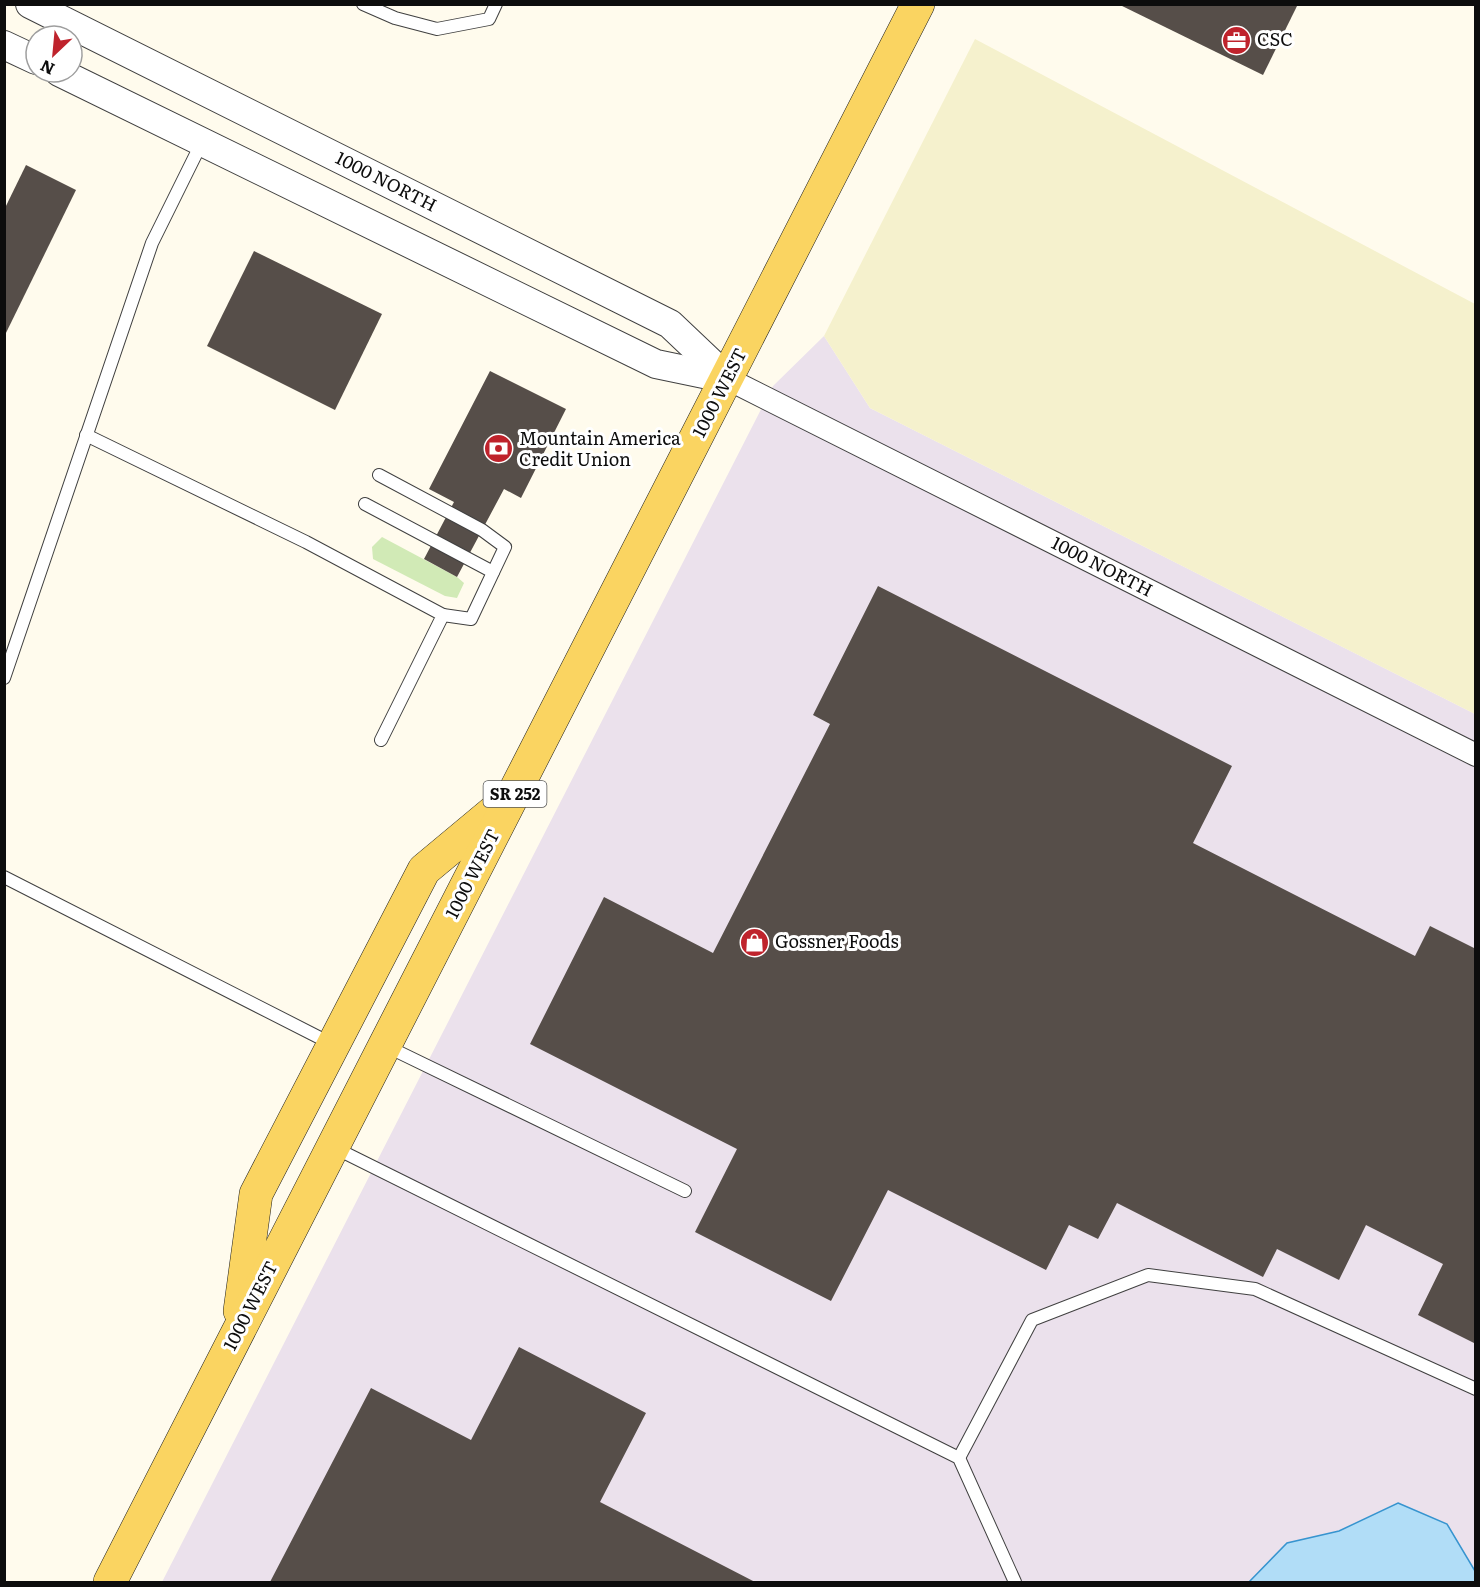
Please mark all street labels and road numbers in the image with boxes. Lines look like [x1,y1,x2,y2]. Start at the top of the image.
street label: 1000 NORTH [331,144,442,218]
street label: 1000 WEST [685,343,753,442]
street label: 1000 NORTH [1047,529,1158,603]
road number: SR 252 [484,781,546,807]
street label: 1000 WEST [438,824,506,923]
street label: 1000 WEST [216,1256,284,1355]

